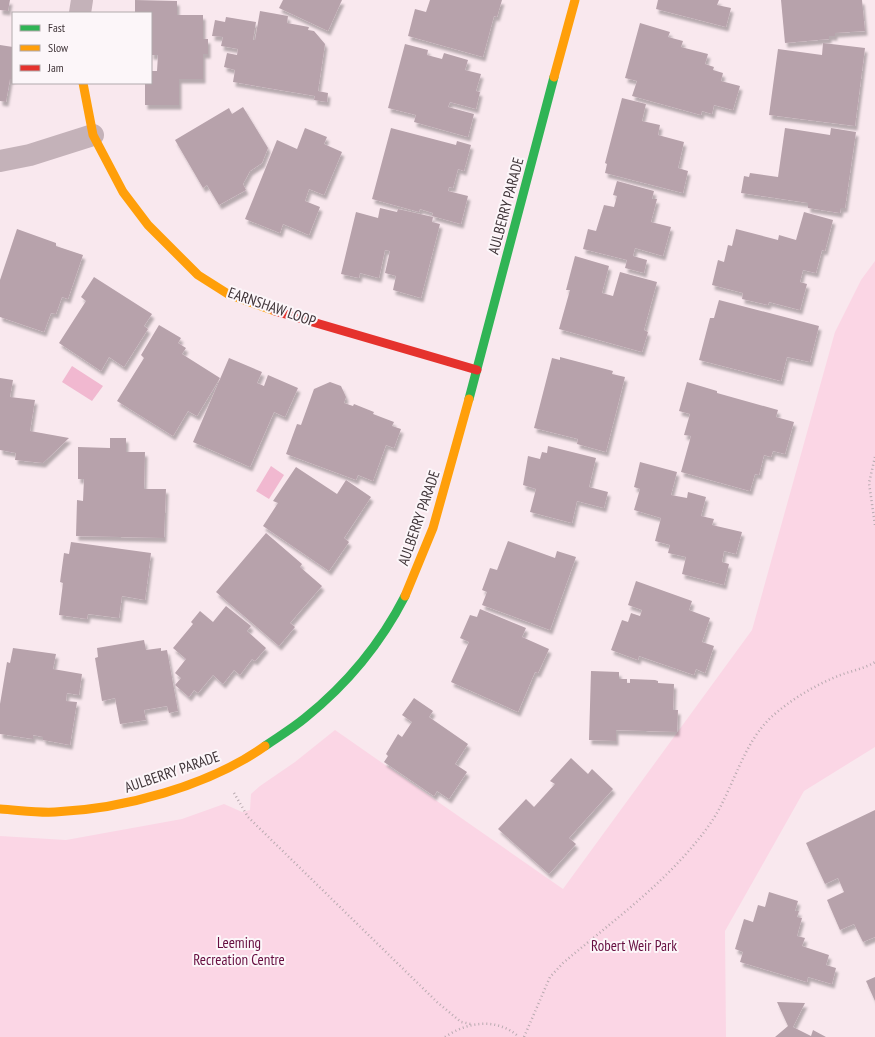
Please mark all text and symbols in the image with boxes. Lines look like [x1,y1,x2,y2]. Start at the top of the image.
legend [12,12,152,84]
text: Fast [48,20,66,35]
text: Slow [48,40,69,55]
text: Jam [47,60,64,75]
street label: AULBERRY PARADE [483,155,528,256]
street label: EARNSHAW LOOP [226,283,319,330]
street label: AULBERRY PARADE [393,468,444,568]
street label: AULBERRY PARADE [122,746,222,797]
park label: Leeming Recreation Centre [193,933,285,969]
park label: Robert Weir Park [591,936,677,955]

